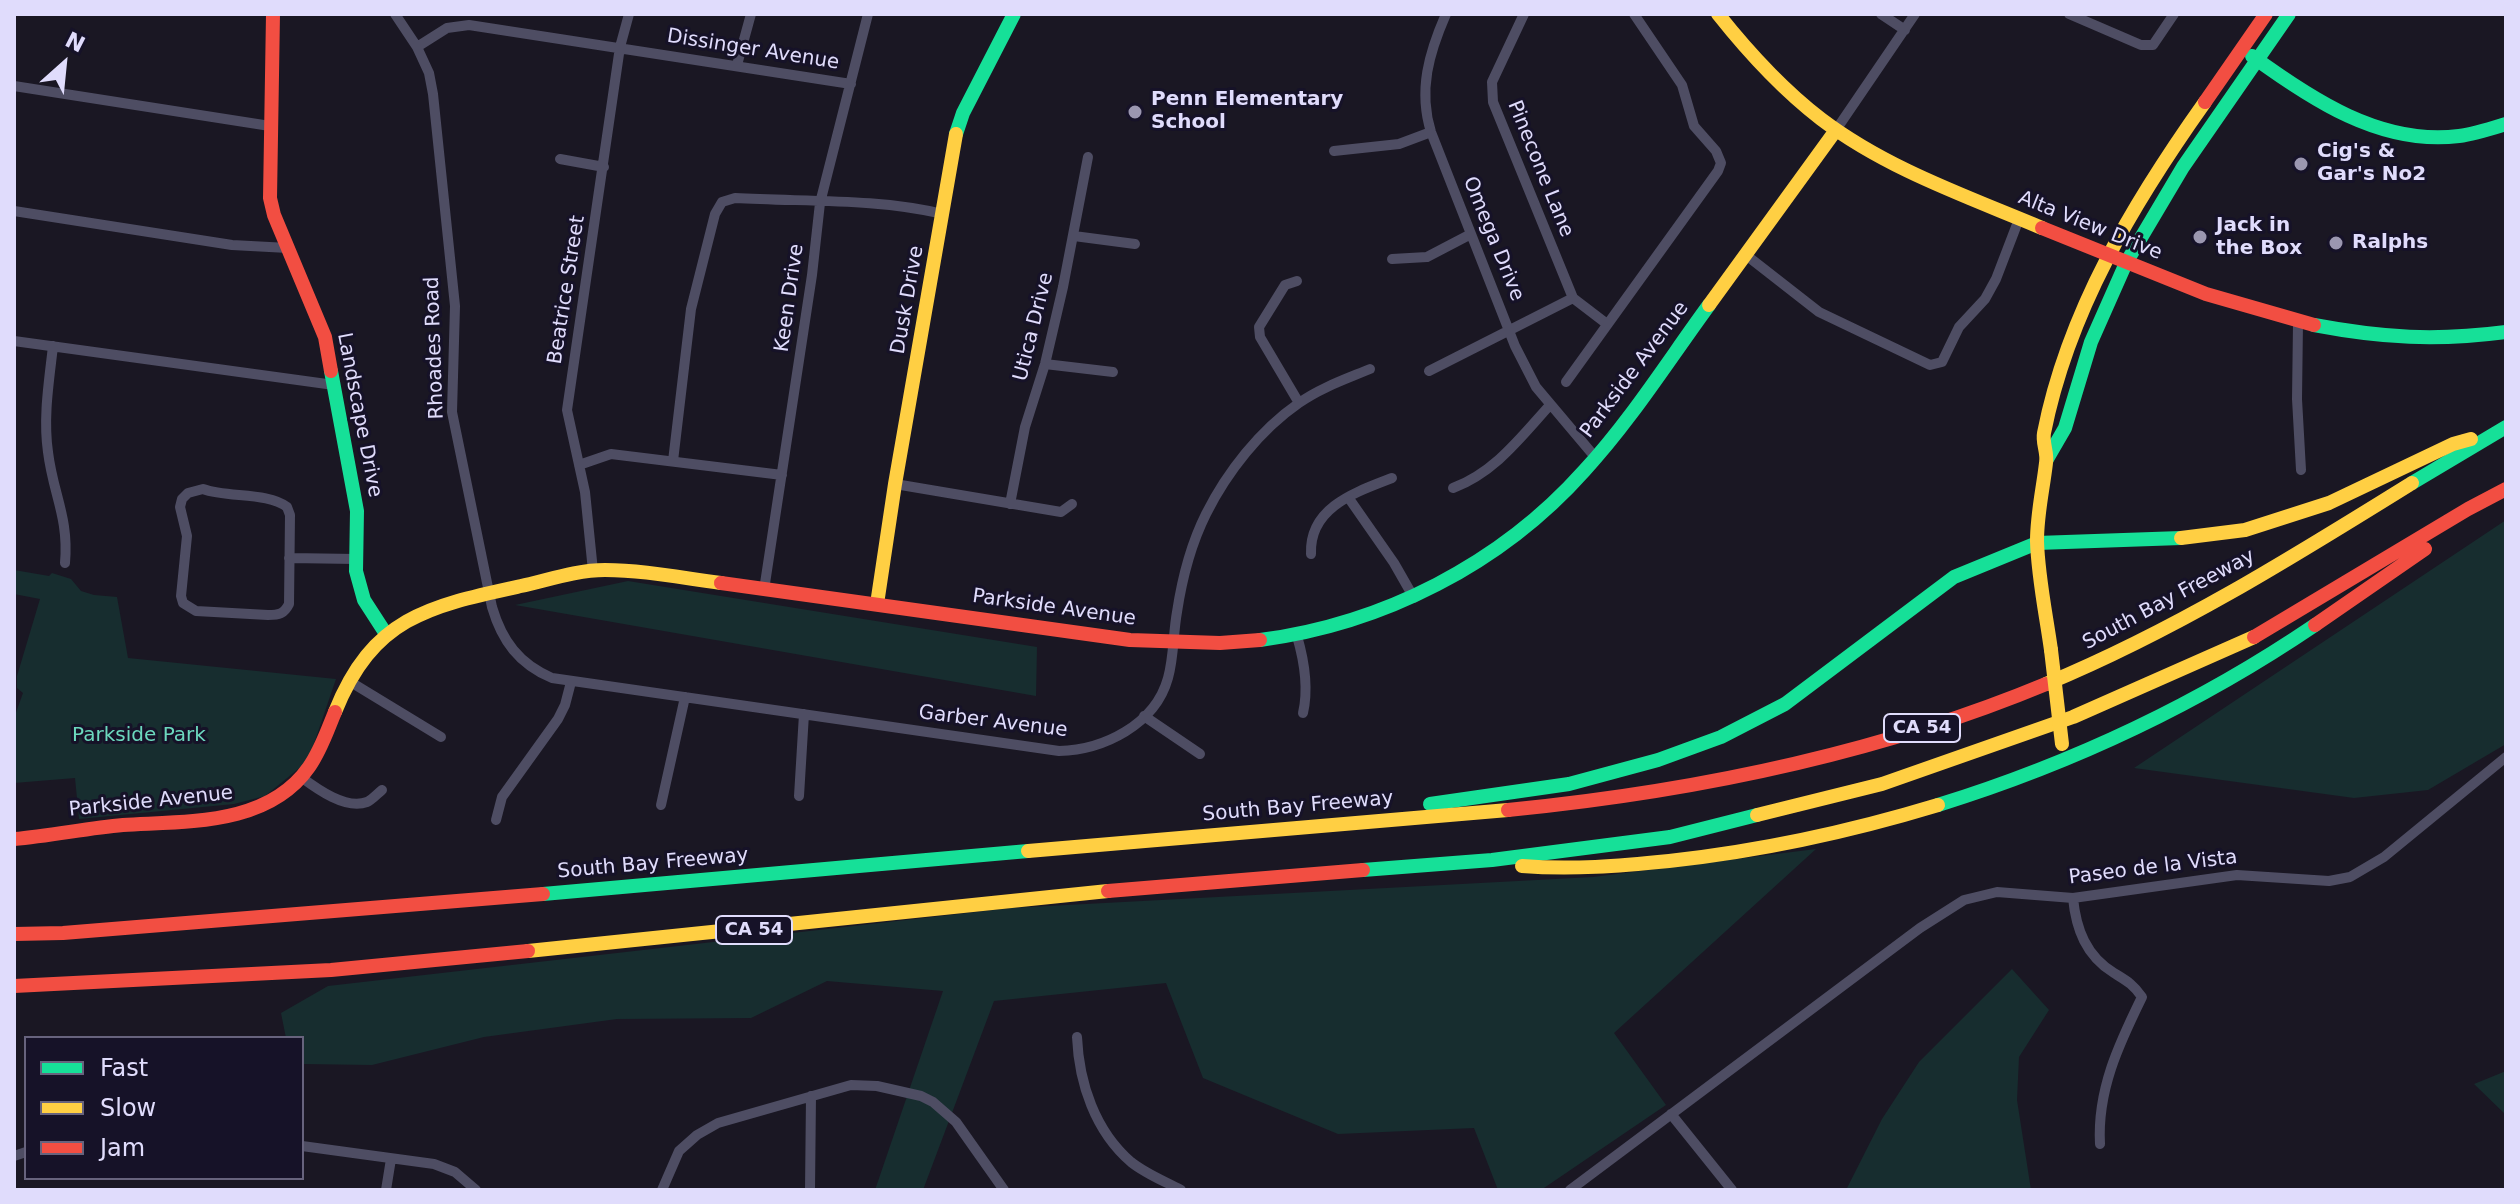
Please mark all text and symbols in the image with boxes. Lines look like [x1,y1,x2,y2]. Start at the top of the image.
north arrow [24,24,104,104]
street label: Dissinger Avenue [665,25,841,75]
text: N [61,27,89,57]
place label: Penn Elementary School [1151,88,1343,135]
street label: Pinecone Lane [1502,97,1578,241]
marker: Penn Elementary School [1126,103,1144,121]
place label: Cig's & Gar's No2 [2317,140,2426,187]
marker: Cig's & Gar's No2 [2292,155,2310,173]
street label: Omega Drive [1457,173,1529,305]
street label: Alta View Drive [2015,186,2165,266]
street label: Beatrice Street [543,214,591,366]
place label: Jack in the Box [2216,214,2302,261]
marker: Jack in the Box [2191,228,2209,246]
place label: Ralphs [2352,231,2428,255]
marker: Ralphs [2327,234,2345,252]
street label: Keen Drive [771,242,809,354]
street label: Dusk Drive [887,244,929,356]
street label: Utica Drive [1009,270,1059,384]
street label: Rhoades Road [421,276,449,420]
street label: Parkside Avenue [1576,297,1694,443]
street label: Landscape Drive [331,331,387,499]
street label: South Bay Freeway [2079,544,2259,656]
street label: Parkside Avenue [971,585,1137,631]
street label: Garber Avenue [917,701,1069,743]
road number: CA 54 [1884,714,1960,742]
park label: Parkside Park [72,724,206,748]
street label: Parkside Avenue [68,781,234,823]
street label: South Bay Freeway [1202,787,1394,827]
street label: South Bay Freeway [557,844,749,884]
street label: Paseo de la Vista [2067,846,2239,890]
road number: CA 54 [716,916,792,944]
legend [24,1036,304,1180]
text: Fast [100,1054,148,1082]
text: Slow [100,1094,156,1122]
text: Jam [100,1134,145,1162]

